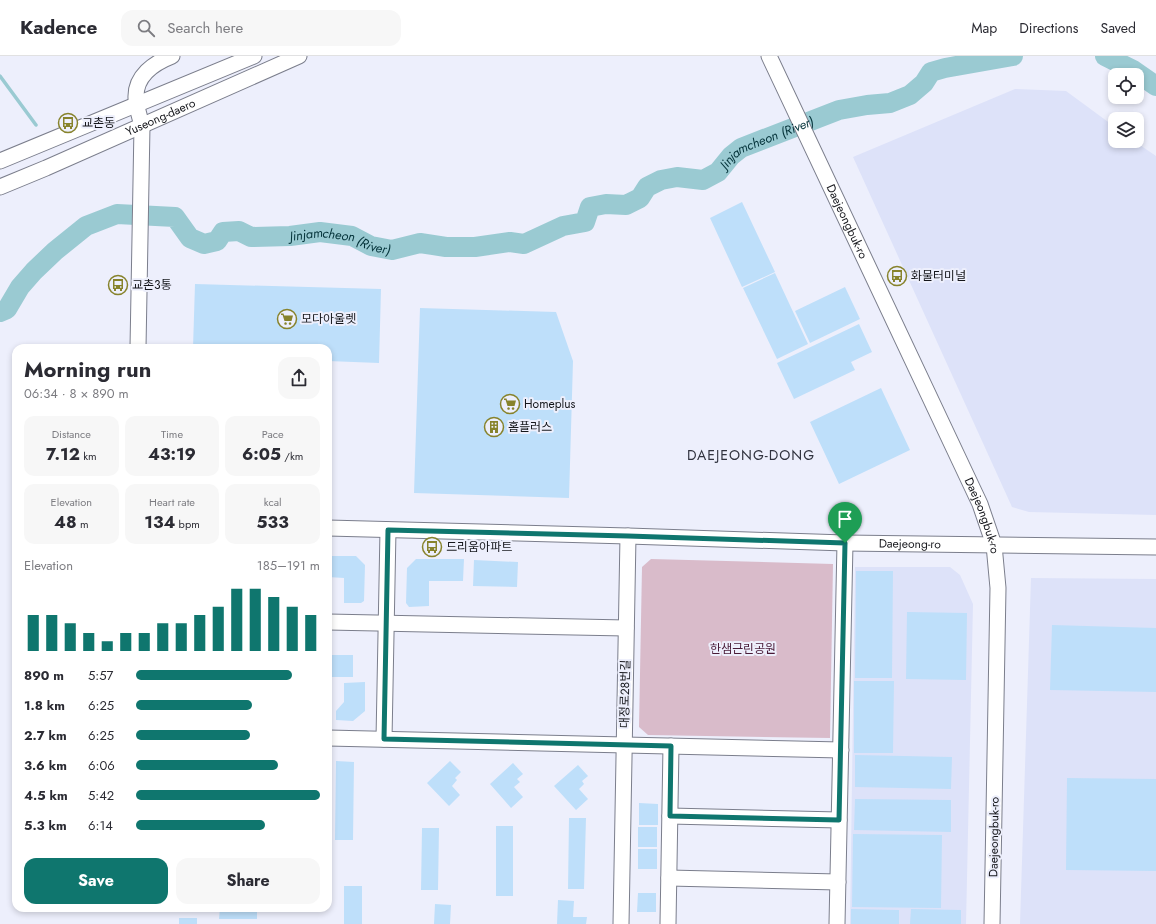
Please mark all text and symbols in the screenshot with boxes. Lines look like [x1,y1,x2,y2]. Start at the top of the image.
search box [121,10,401,46]
text: Kadence [20,14,97,41]
icon: search [135,17,157,39]
text: Search here [167,17,243,39]
text: Map [971,18,997,38]
text: Directions [1019,18,1079,38]
text: Saved [1101,18,1136,38]
map controls [1108,68,1144,148]
button: locate [1108,68,1144,104]
street label: Yuseong-daero [123,94,199,141]
water label: Jinjamcheon (River) [713,111,816,175]
bus stop icon: 교촌동 [57,112,79,134]
button: layers [1108,112,1144,148]
place label: 교촌동 [82,114,115,132]
street label: Daejeongbuk-ro [822,181,872,262]
water label: Jinjamcheon (River) [285,222,392,259]
bus stop icon: 화물터미널 [886,265,908,287]
place label: 화물터미널 [911,267,966,285]
bus stop icon: 교촌3통 [107,274,129,296]
place label: 교촌3통 [132,276,172,294]
supermarket icon: 모다아울렛 [276,308,298,330]
place label: 모다아울렛 [301,310,356,328]
text: Morning run [24,353,151,385]
button: share [278,357,320,399]
text: 06:34 · 8 × 890 m [24,384,129,403]
supermarket icon: Homeplus [499,393,521,415]
place label: Homeplus [524,395,576,413]
building icon: 홈플러스 [483,416,505,438]
place label: 홈플러스 [508,418,552,436]
text: Distance [52,426,91,442]
text: Time [161,426,183,442]
text: Pace [262,426,284,442]
text: 7.12 [46,442,80,466]
text: 43:19 [148,442,196,466]
text: 6:05 [242,442,281,466]
district label: DAEJEONG-DONG [687,445,815,465]
text: km [80,448,97,464]
text: /km [281,448,303,464]
street label: Daejeongbuk-ro [960,474,1004,555]
text: Elevation [51,494,92,510]
text: Heart rate [149,494,195,510]
text: kcal [264,494,282,510]
pin [828,502,862,543]
icon: arrive [834,508,856,530]
text: 48 [54,510,77,534]
text: 134 [144,510,175,534]
text: 533 [257,510,289,534]
text: m [77,516,89,532]
text: bpm [175,516,200,532]
street label: Daejeong-ro [879,534,941,553]
bus stop icon: 드리움아파트 [421,536,443,558]
place label: 드리움아파트 [446,538,512,556]
text: Elevation [24,556,73,575]
text: 185–191 m [257,556,320,575]
park label: 한샘근린공원 [710,640,776,658]
street label: 대정로28번길 [615,660,635,728]
text: 890 m [24,666,64,685]
text: 5:57 [88,666,113,685]
text: 1.8 km [24,696,65,715]
text: 6:25 [88,696,114,715]
text: 2.7 km [24,726,67,745]
text: 6:25 [88,726,114,745]
text: 3.6 km [24,756,67,775]
text: 6:06 [88,756,115,775]
text: 4.5 km [24,786,68,805]
text: 5:42 [88,786,114,805]
street label: Daejeongbuk-ro [984,796,1004,877]
text: 5.3 km [24,816,67,835]
text: 6:14 [88,816,113,835]
button: Save [24,858,168,904]
button: Share [176,858,320,904]

